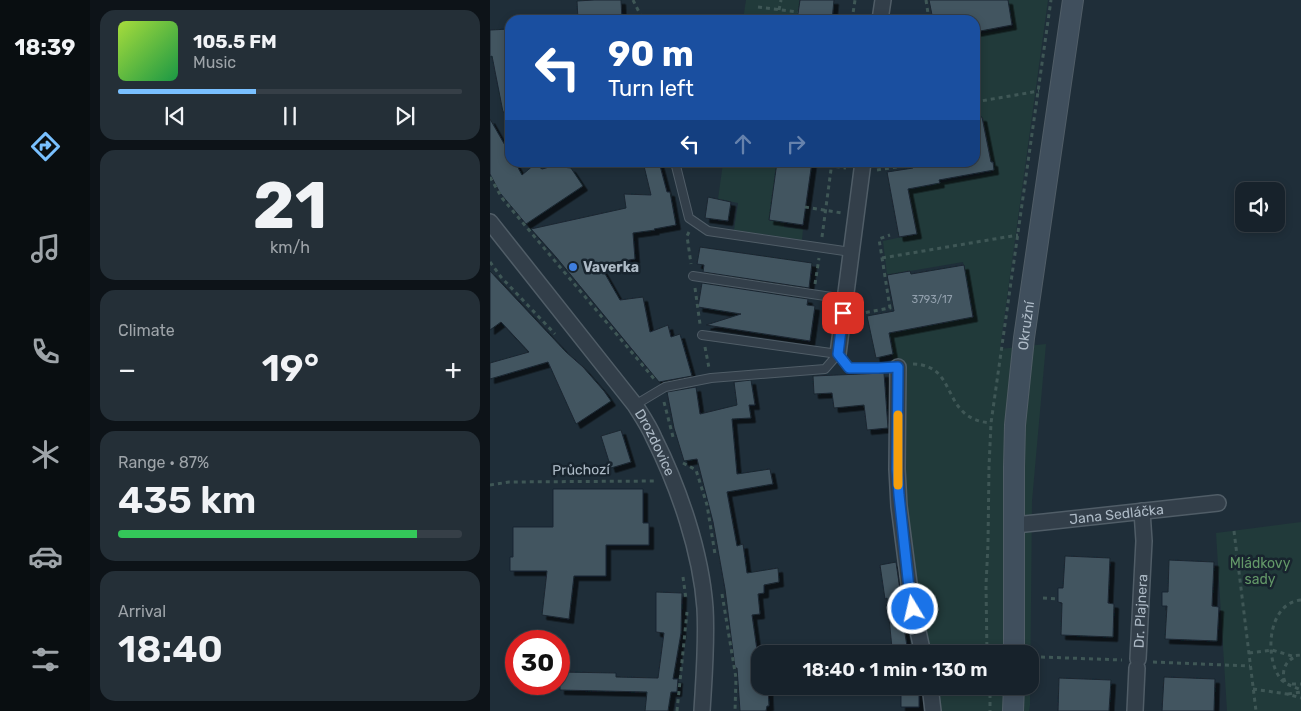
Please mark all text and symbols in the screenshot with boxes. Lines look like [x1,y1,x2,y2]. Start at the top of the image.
text: 105.5 FM [193,30,277,53]
text: 90 m [608,33,694,75]
text: 18:39 [15,34,75,61]
icon: left [525,35,590,100]
text: Music [193,53,236,72]
text: Turn left [608,75,694,102]
icon: previous [161,102,189,130]
icon: pause [276,102,304,130]
icon: next [391,102,419,130]
icon: directions [28,129,63,164]
icon: left [676,130,704,158]
icon: ahead [729,130,757,158]
icon: right [782,130,810,158]
text: 21 [253,167,327,244]
map controls [1235,182,1285,232]
button: sound [1235,182,1285,232]
icon: music [28,231,63,266]
text: km/h [270,238,310,257]
place label: Vaverka [583,259,639,276]
marker: Vaverka [567,261,579,273]
pin [822,292,864,334]
house number: 3793/17 [912,293,953,306]
icon: arrive [829,299,857,327]
street label: Okružní [1014,299,1038,351]
text: Climate [118,321,175,340]
icon: phone [28,334,63,369]
text: 19° [262,345,319,391]
text: − [118,353,136,386]
text: + [445,353,462,386]
street label: Drozdovice [631,406,679,478]
icon: climate [28,437,63,472]
text: Range · 87% [118,453,209,472]
street label: Průchozí [552,461,610,479]
text: 435 km [118,477,256,523]
street label: Jana Sedláčka [1068,500,1164,528]
icon: car [28,539,63,574]
park label: Mládkovy sady [1230,555,1291,588]
street label: Dr. Plajnera [1130,574,1151,649]
position arrow [886,582,938,634]
text: Arrival [118,602,166,621]
text: 18:40 [118,626,223,672]
speed limit sign: 30 [505,630,570,695]
icon: filters [28,642,63,677]
text: 18:40 · 1 min · 130 m [802,658,988,681]

